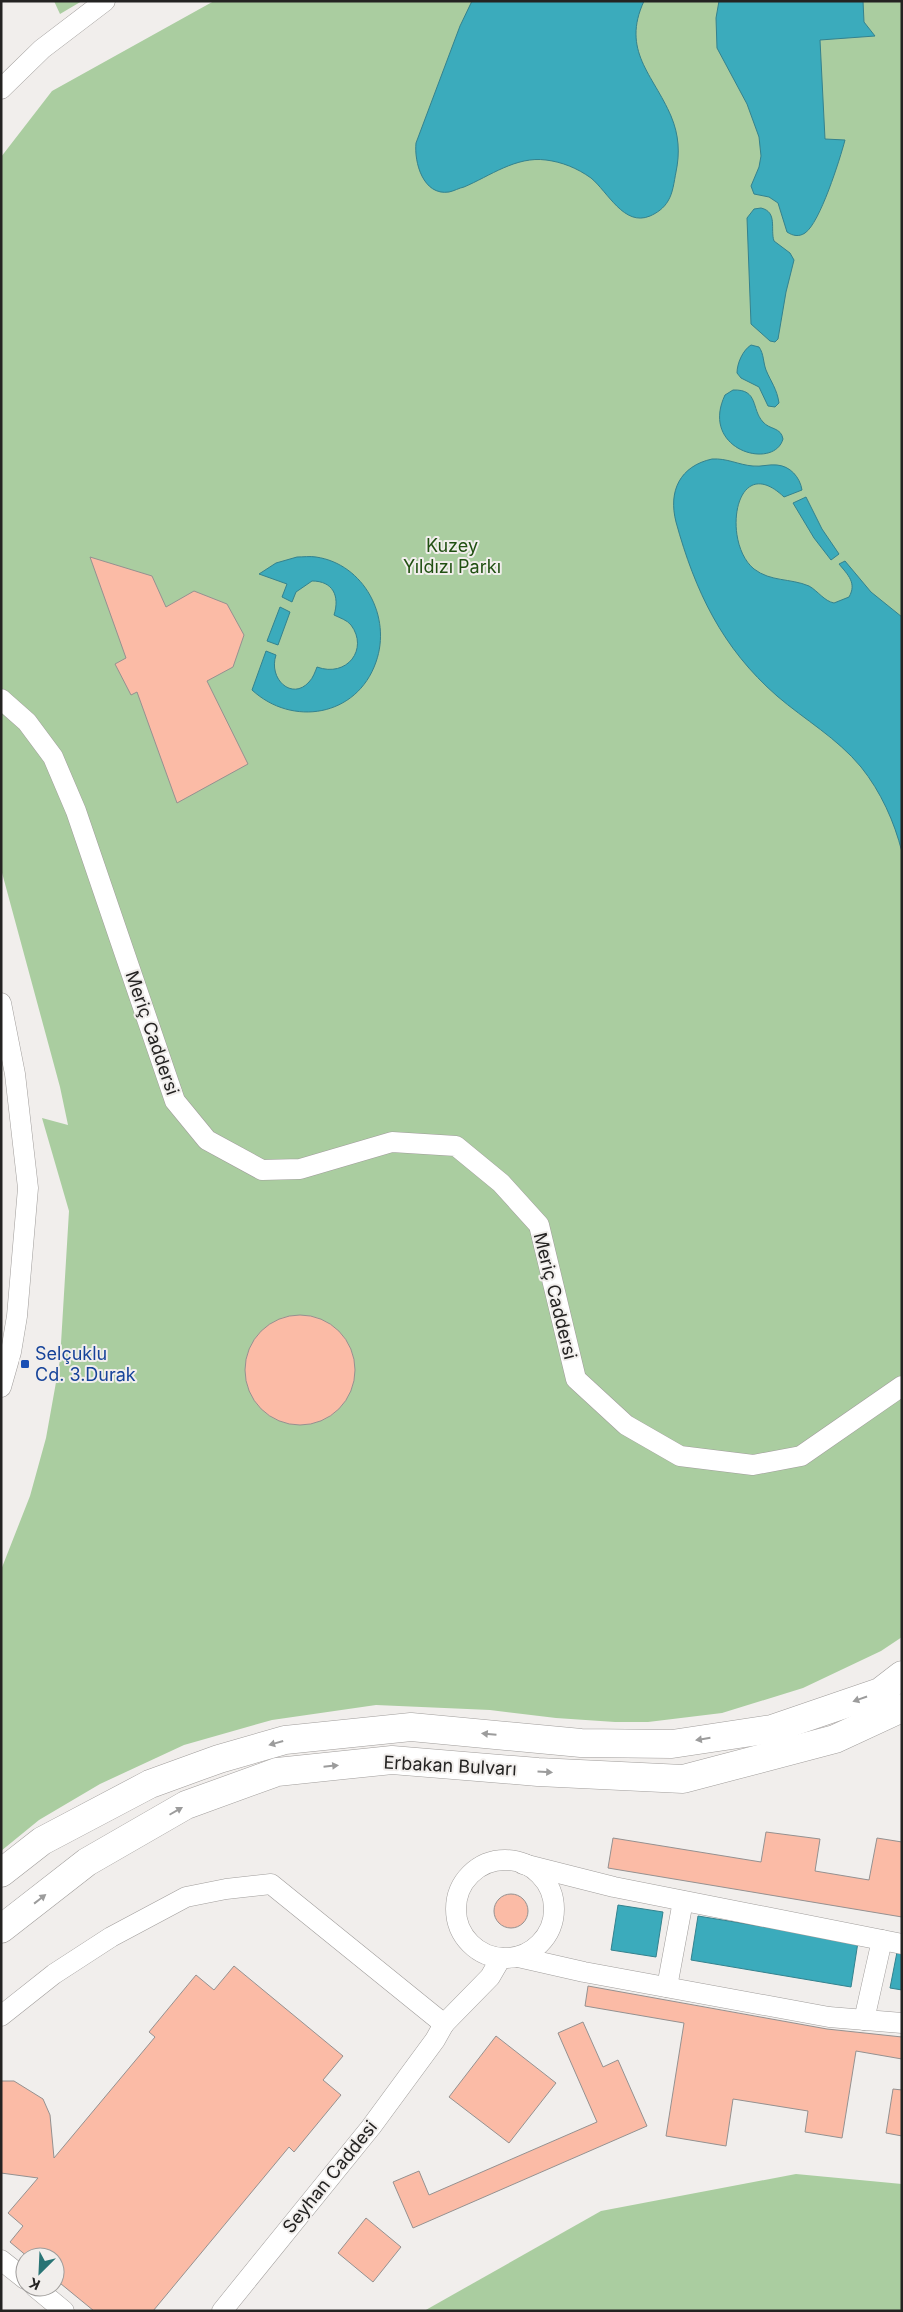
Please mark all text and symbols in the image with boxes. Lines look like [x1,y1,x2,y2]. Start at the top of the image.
park label: Kuzey Yıldızı Parkı [403,535,501,577]
street label: Meriç Caddersi [121,968,184,1098]
street label: Meriç Caddersi [530,1230,581,1361]
place label: Selçuklu Cd. 3.Durak [35,1343,136,1385]
marker: Selçuklu Cd. 3.Durak [19,1358,31,1370]
one-way arrow [852,1695,867,1703]
one-way arrow [481,1730,497,1738]
one-way arrow [695,1735,711,1743]
one-way arrow [268,1739,283,1747]
street label: Erbakan Bulvarı [383,1752,517,1779]
one-way arrow [323,1762,339,1770]
one-way arrow [537,1768,553,1776]
one-way arrow [168,1807,183,1815]
one-way arrow [33,1894,47,1904]
street label: Seyhan Caddesi [278,2116,381,2237]
north arrow [15,2247,65,2297]
text: K [26,2275,43,2294]

